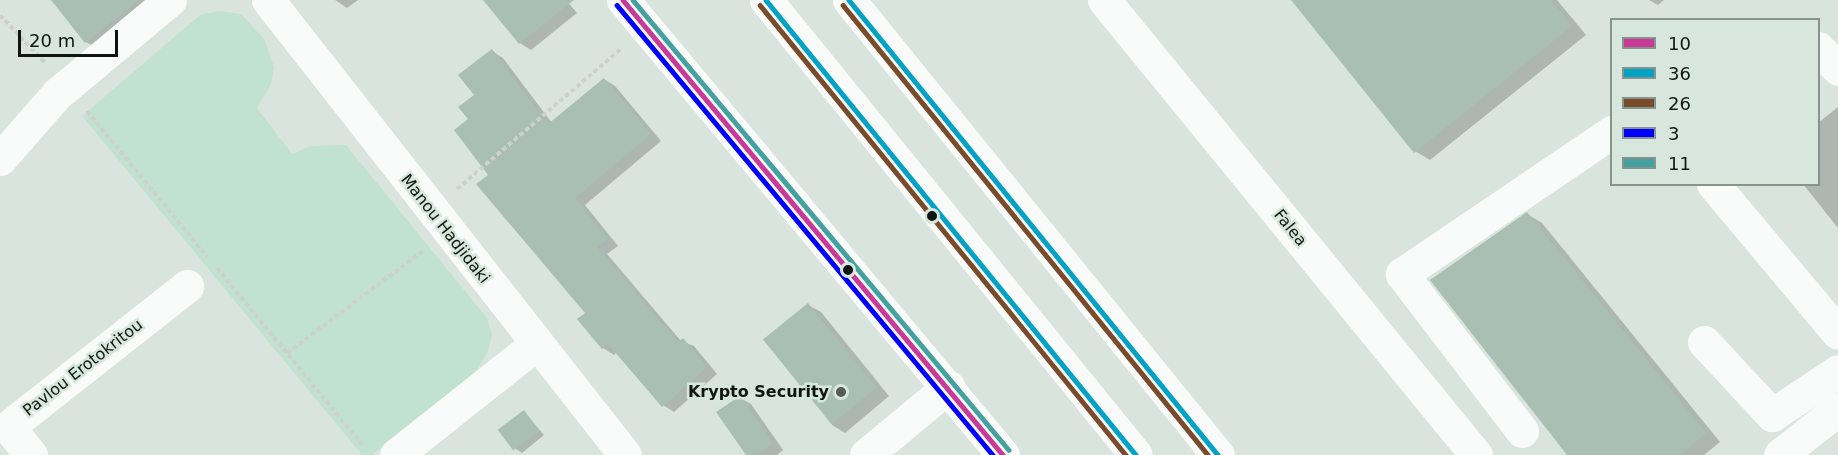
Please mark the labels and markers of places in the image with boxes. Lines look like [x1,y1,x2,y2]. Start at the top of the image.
unlabelled marker [926,210,938,222]
unlabelled marker [842,264,854,276]
place label: Krypto Security [688,382,829,402]
marker: Krypto Security [834,385,848,399]

